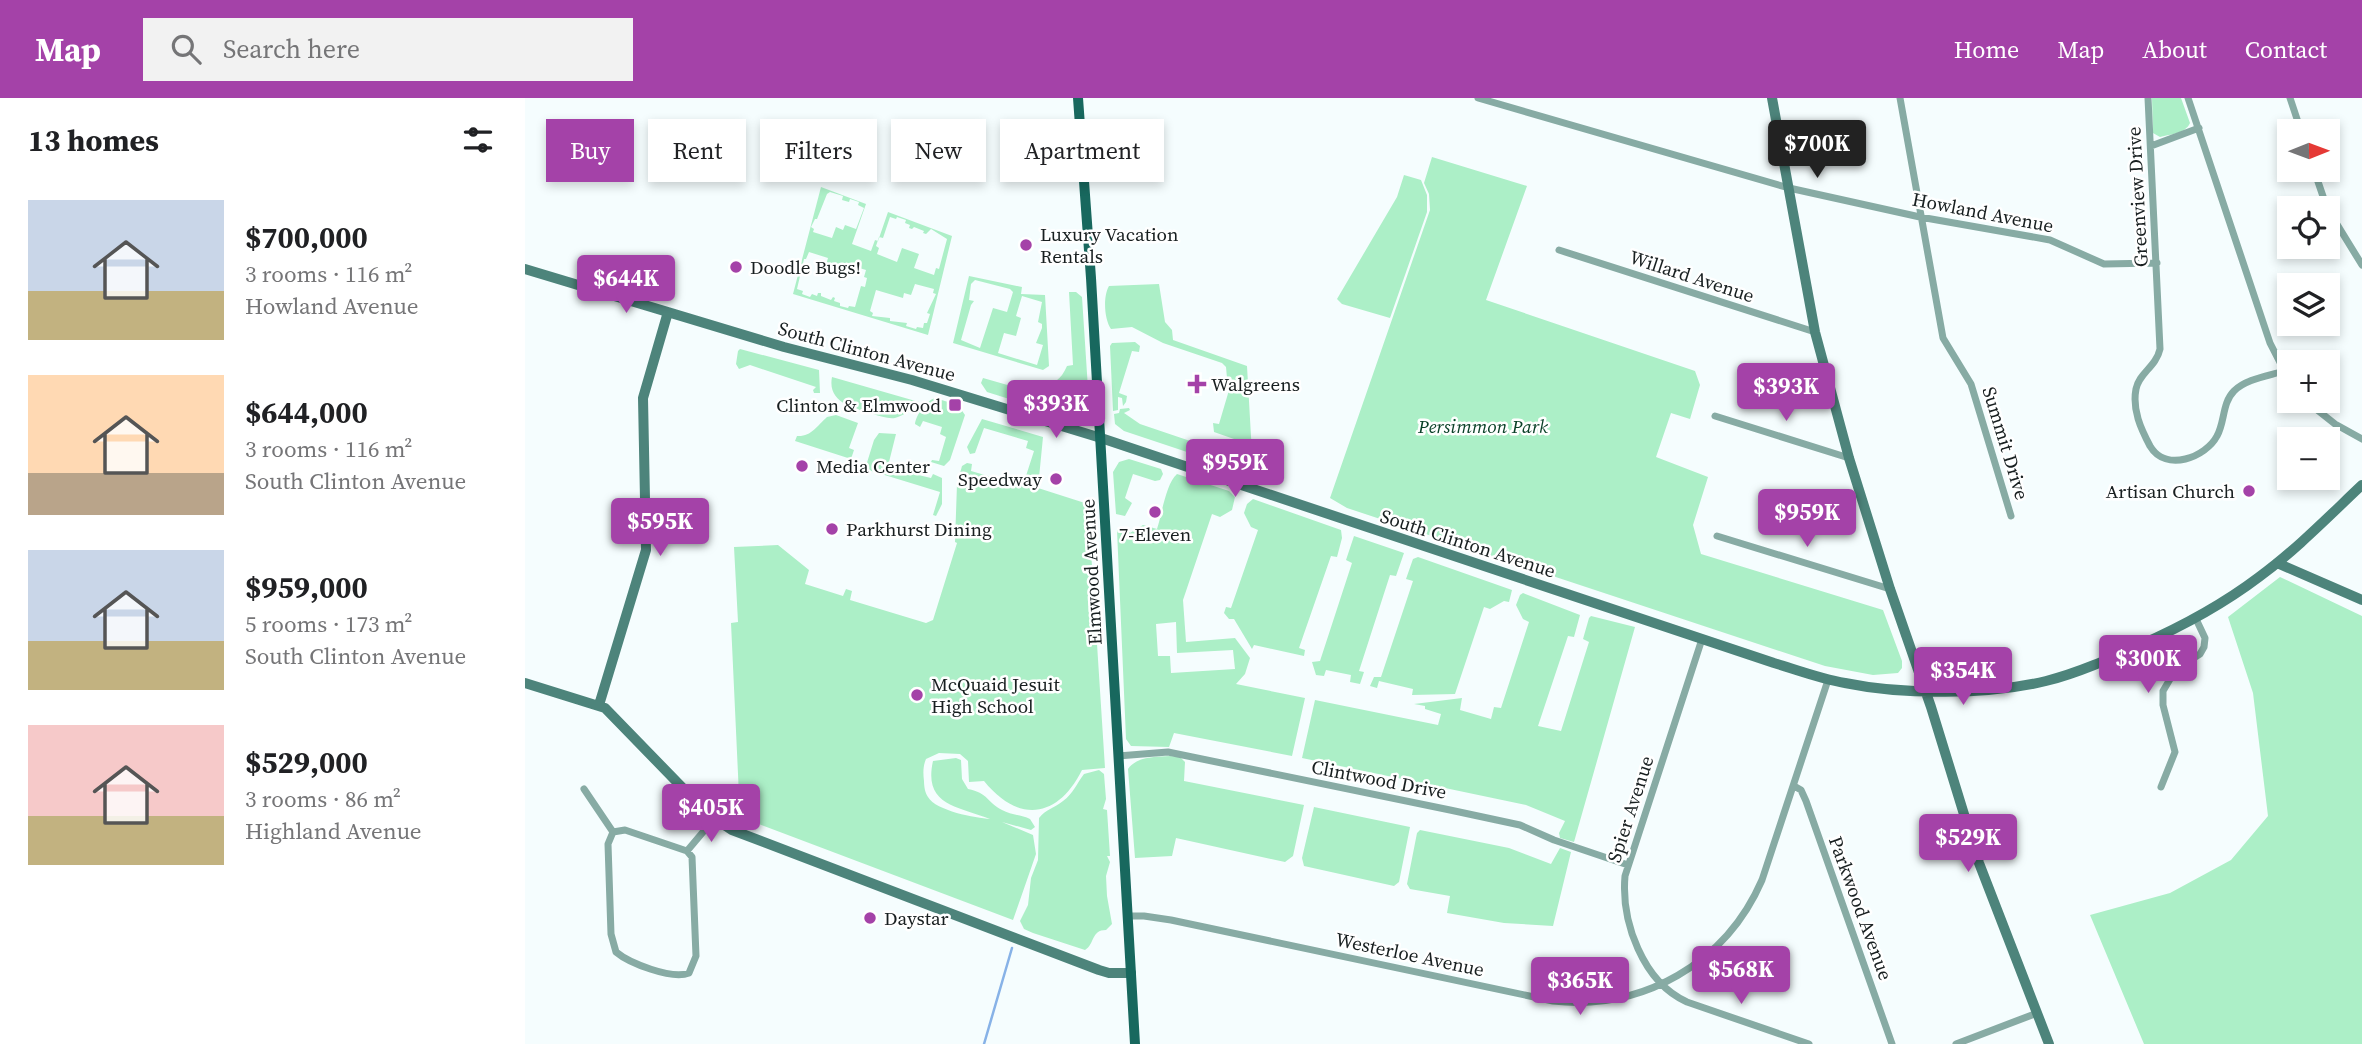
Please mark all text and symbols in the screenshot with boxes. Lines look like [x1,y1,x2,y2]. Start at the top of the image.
search box [143,18,633,81]
text: Map [35,27,101,72]
icon: search [167,30,205,68]
text: Search here [223,31,360,67]
text: Home [1954,33,2019,66]
text: Map [2057,33,2104,66]
text: About [2142,33,2207,66]
text: Contact [2245,33,2327,66]
chip: Buy [546,119,634,182]
chip: Rent [648,119,746,182]
chip: Filters [760,119,877,182]
chip: New [891,119,986,182]
chip: Apartment [1000,119,1164,182]
north arrow [2277,119,2340,182]
map controls [2277,119,2340,490]
text: 13 homes [28,120,159,161]
pin: $700K [1768,120,1866,180]
icon: filters [459,121,497,159]
street label: Greenview Drive [2120,126,2154,268]
text: $700K [1784,127,1850,159]
street label: Howland Avenue [1910,186,2056,238]
button: locate [2277,196,2340,259]
text: $700,000 [245,217,368,258]
place label: Luxury Vacation Rentals [1040,221,1179,269]
icon: home [84,228,168,312]
marker: Luxury Vacation Rentals [1018,237,1034,253]
street label: Willard Avenue [1626,244,1758,308]
place label: Doodle Bugs! [750,254,861,280]
pin: $644K [577,256,675,315]
text: 3 rooms · 116 m² [245,258,412,290]
marker: Doodle Bugs! [728,259,744,275]
text: $644K [593,262,659,294]
button: layers [2277,273,2340,336]
text: Howland Avenue [245,290,418,322]
street label: South Clinton Avenue [775,315,959,387]
button: + [2277,350,2340,413]
pin: $393K [1737,364,1835,423]
text: $393K [1753,370,1819,402]
place label: Walgreens [1211,371,1300,397]
marker: Walgreens [1189,376,1205,392]
pin: $393K [1007,380,1105,440]
street label: Summit Drive [1976,383,2036,503]
text: $393K [1023,387,1089,419]
text: $644,000 [245,392,368,433]
place label: Clinton & Elmwood [776,392,941,418]
marker: Clinton & Elmwood [947,397,963,413]
icon: home [84,403,168,487]
park label: Persimmon Park [1417,413,1548,439]
button: − [2277,427,2340,490]
text: 3 rooms · 116 m² [245,433,412,465]
pin: $959K [1186,440,1284,499]
text: $959K [1202,446,1268,478]
place label: Media Center [816,453,930,479]
marker: Media Center [794,458,810,474]
text: South Clinton Avenue [245,465,466,497]
place label: Speedway [958,466,1042,492]
marker: Speedway [1048,471,1064,487]
place label: Artisan Church [2106,478,2235,504]
marker: Artisan Church [2241,483,2257,499]
pin: $959K [1758,490,1856,549]
text: $959K [1774,496,1840,528]
pin: $595K [611,498,709,558]
street label: Elmwood Avenue [1074,498,1108,646]
street label: South Clinton Avenue [1377,502,1559,584]
marker: 7-Eleven [1147,504,1163,520]
text: $595K [627,505,693,537]
place label: Parkhurst Dining [846,516,992,542]
marker: Parkhurst Dining [824,521,840,537]
place label: 7-Eleven [1119,521,1191,547]
text: $959,000 [245,567,368,608]
icon: home [84,578,168,662]
text: 5 rooms · 173 m² [245,608,412,640]
pin: $300K [2099,636,2197,695]
text: South Clinton Avenue [245,640,466,672]
text: $300K [2115,642,2181,674]
pin: $354K [1914,648,2012,707]
text: $354K [1930,654,1996,686]
place label: McQuaid Jesuit High School [931,671,1060,719]
marker: McQuaid Jesuit High School [909,687,925,703]
text: $529,000 [245,742,368,783]
street label: Spier Avenue [1601,752,1659,866]
icon: home [84,753,168,837]
street label: Clintwood Drive [1309,753,1449,805]
text: 3 rooms · 86 m² [245,783,401,815]
pin: $405K [662,784,760,844]
text: $405K [678,791,744,823]
pin: $529K [1919,814,2017,874]
text: Highland Avenue [245,815,422,847]
text: $529K [1935,821,2001,853]
street label: Parkwood Avenue [1823,832,1899,984]
place label: Daystar [884,905,949,931]
marker: Daystar [862,910,878,926]
street label: Westerloe Avenue [1333,926,1487,982]
pin: $568K [1692,946,1790,1006]
text: $568K [1708,953,1774,985]
pin: $365K [1531,958,1629,1017]
text: $365K [1547,964,1613,996]

